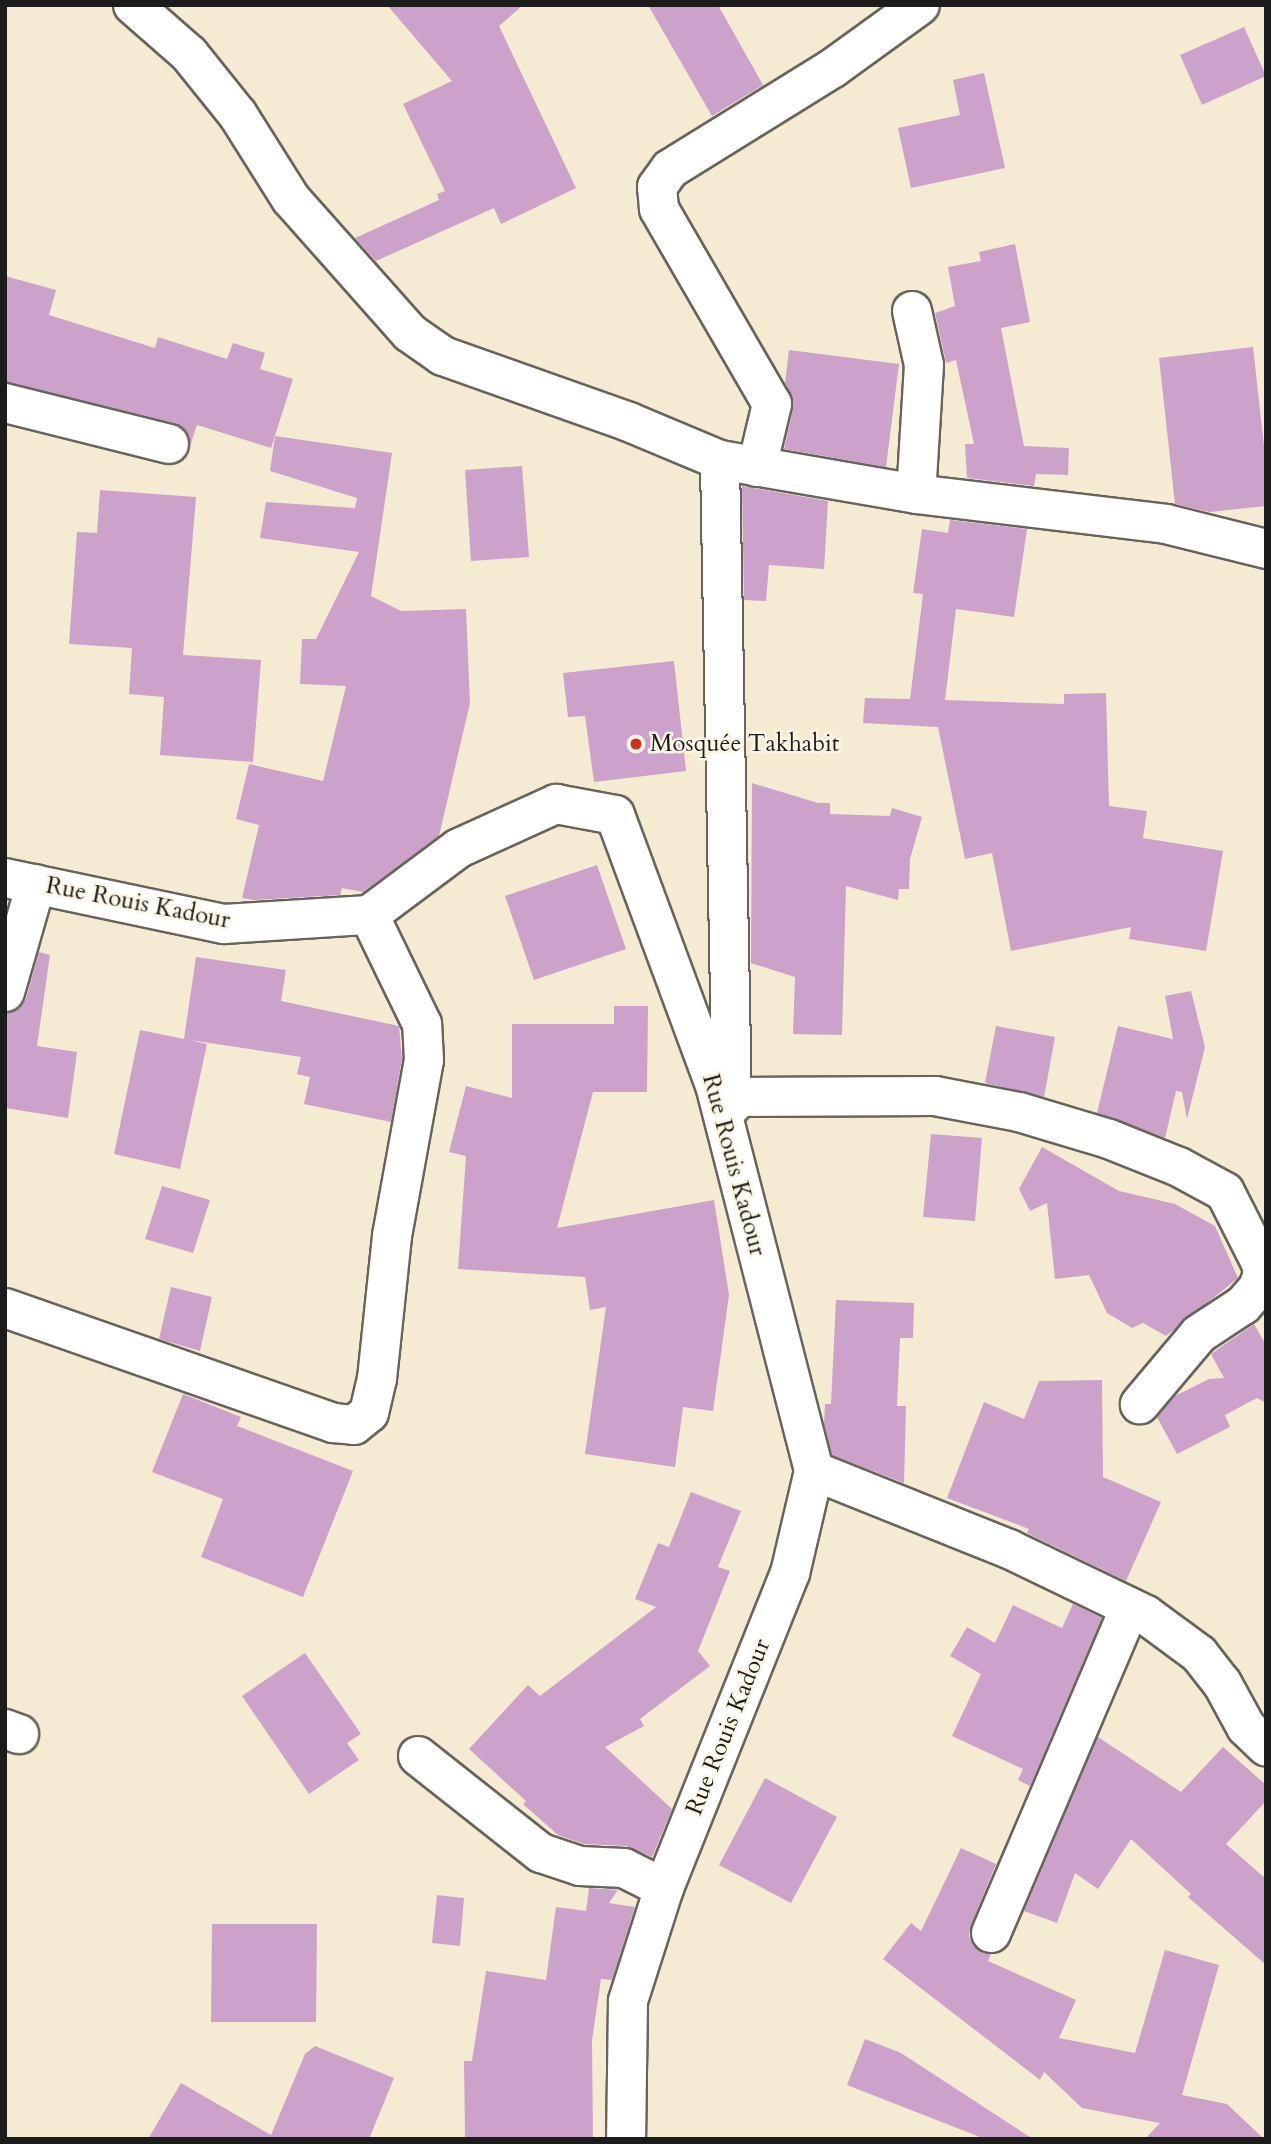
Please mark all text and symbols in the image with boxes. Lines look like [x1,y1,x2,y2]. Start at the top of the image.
place label: Mosquée Takhabit [650,730,839,758]
marker: Mosquée Takhabit [628,736,644,752]
street label: Rue Rouis Kadour [43,871,233,935]
street label: Rue Rouis Kadour [696,1071,772,1259]
street label: Rue Rouis Kadour [680,1635,776,1819]

